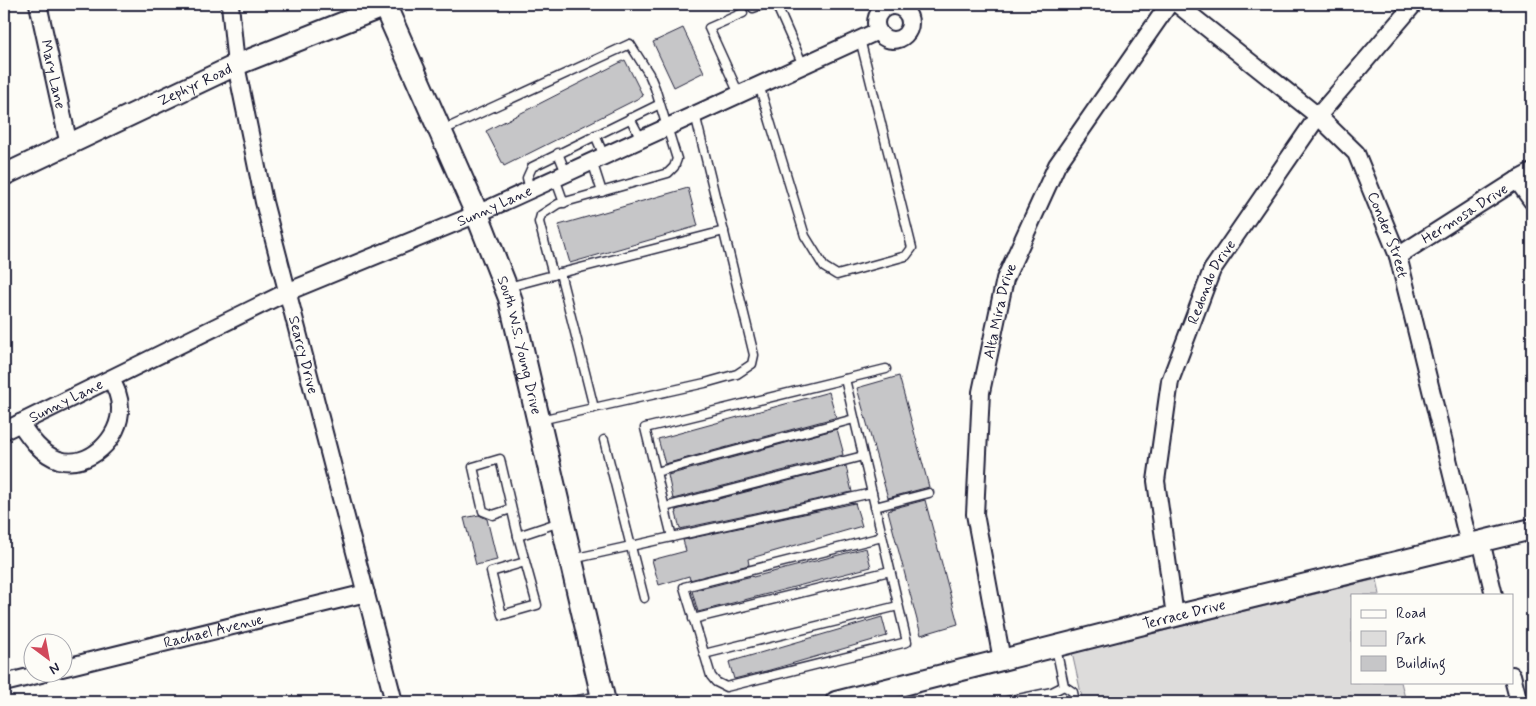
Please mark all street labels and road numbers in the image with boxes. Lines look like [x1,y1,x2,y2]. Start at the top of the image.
street label: Mary Lane [35,38,70,111]
street label: Zephyr Road [155,59,236,112]
street label: Hermosa Drive [1418,179,1512,249]
street label: Sunny Lane [454,181,536,232]
street label: Conder Street [1362,189,1412,280]
street label: Redondo Drive [1183,236,1241,327]
street label: Alta Mira Drive [979,260,1022,361]
street label: South W.S. Young Drive [491,273,546,417]
street label: Searcy Drive [283,314,323,397]
street label: Sunny Lane [26,375,107,428]
street label: Terrace Drive [1141,595,1228,635]
street label: Rachael Avenue [162,610,266,654]

